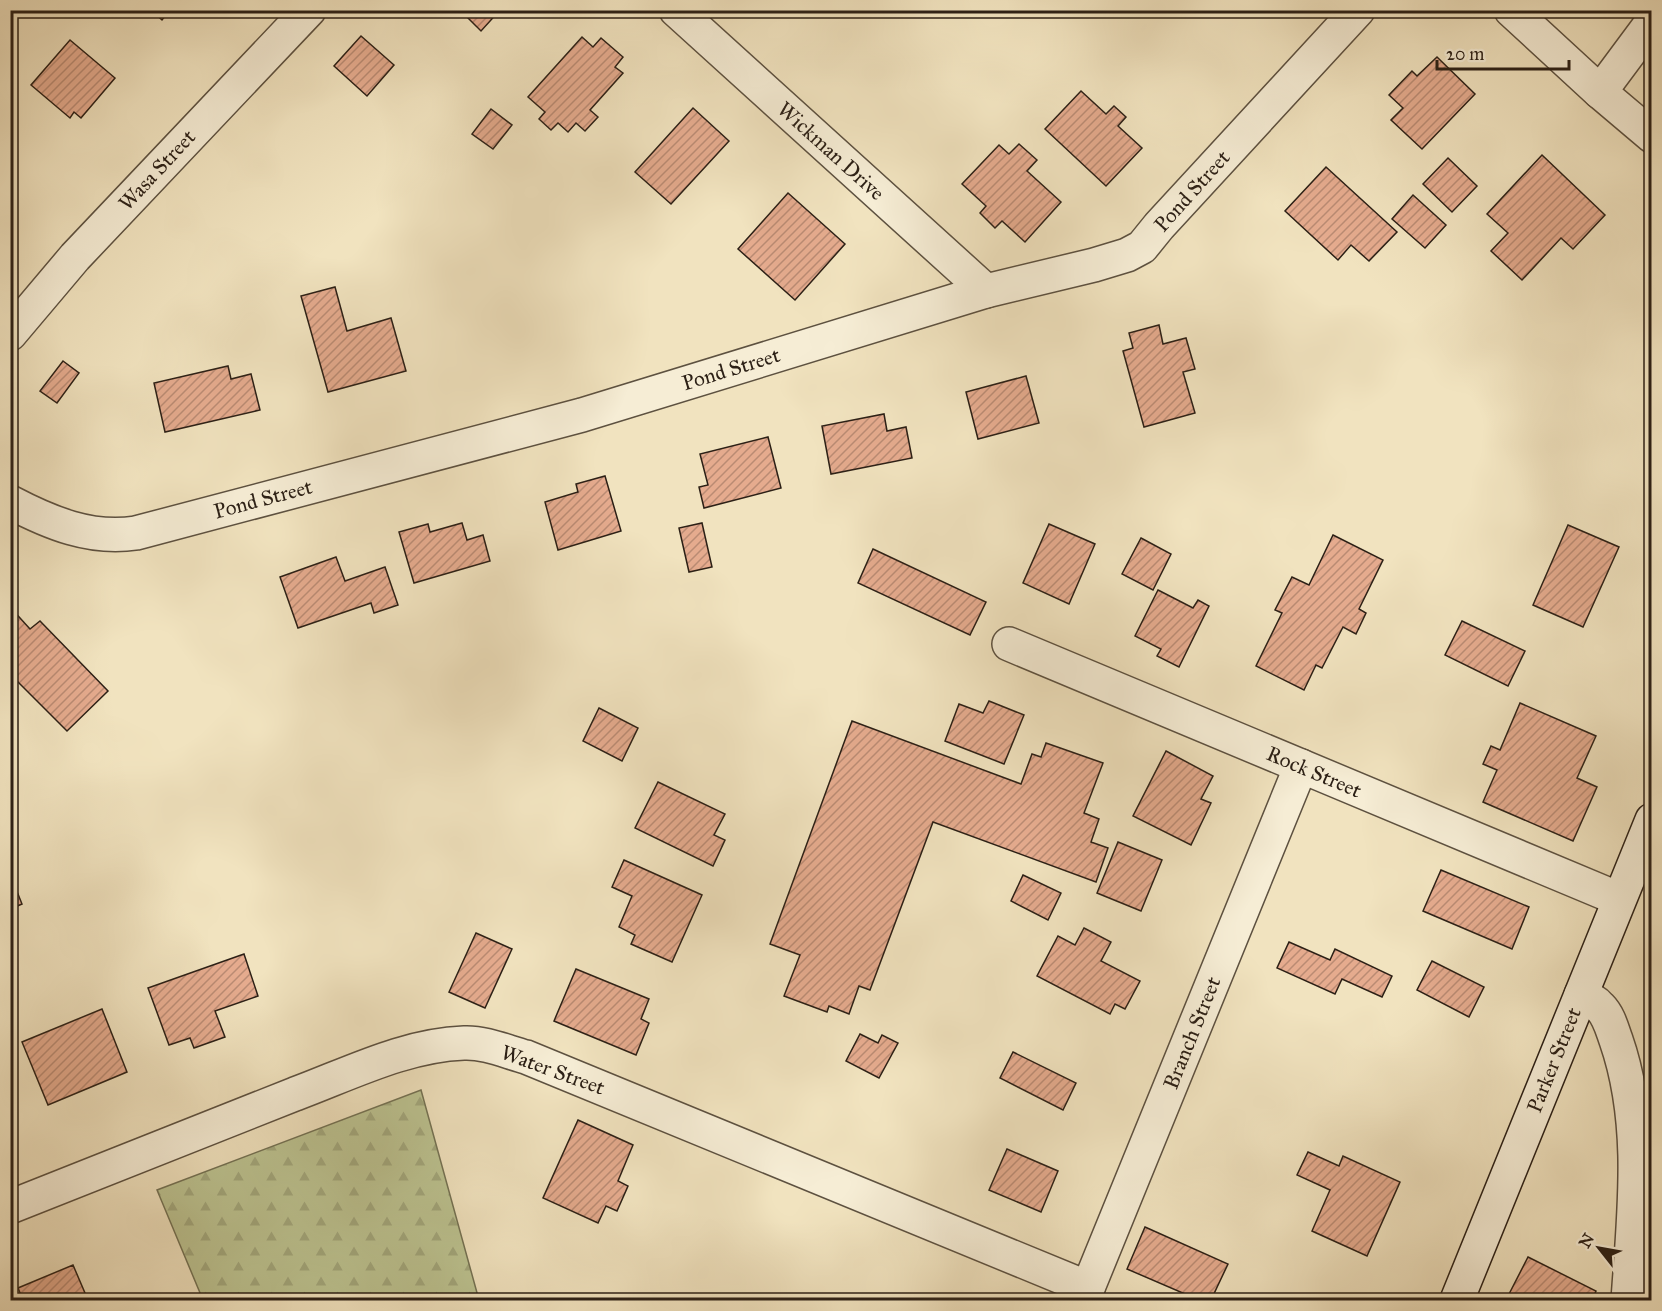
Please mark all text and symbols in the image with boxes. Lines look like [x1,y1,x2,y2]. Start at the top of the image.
scale bar [1437,33,1569,71]
text: 20 m [1446,43,1484,65]
street label: Wickman Drive [772,96,890,206]
street label: Wasa Street [113,124,201,216]
street label: Pond Street [1149,144,1236,237]
street label: Pond Street [679,342,784,396]
street label: Pond Street [211,473,316,525]
street label: Rock Street [1263,740,1366,804]
street label: Branch Street [1158,972,1227,1093]
street label: Parker Street [1521,1003,1587,1116]
street label: Water Street [498,1039,609,1101]
north arrow [1569,1218,1629,1278]
text: N [1575,1229,1598,1251]

